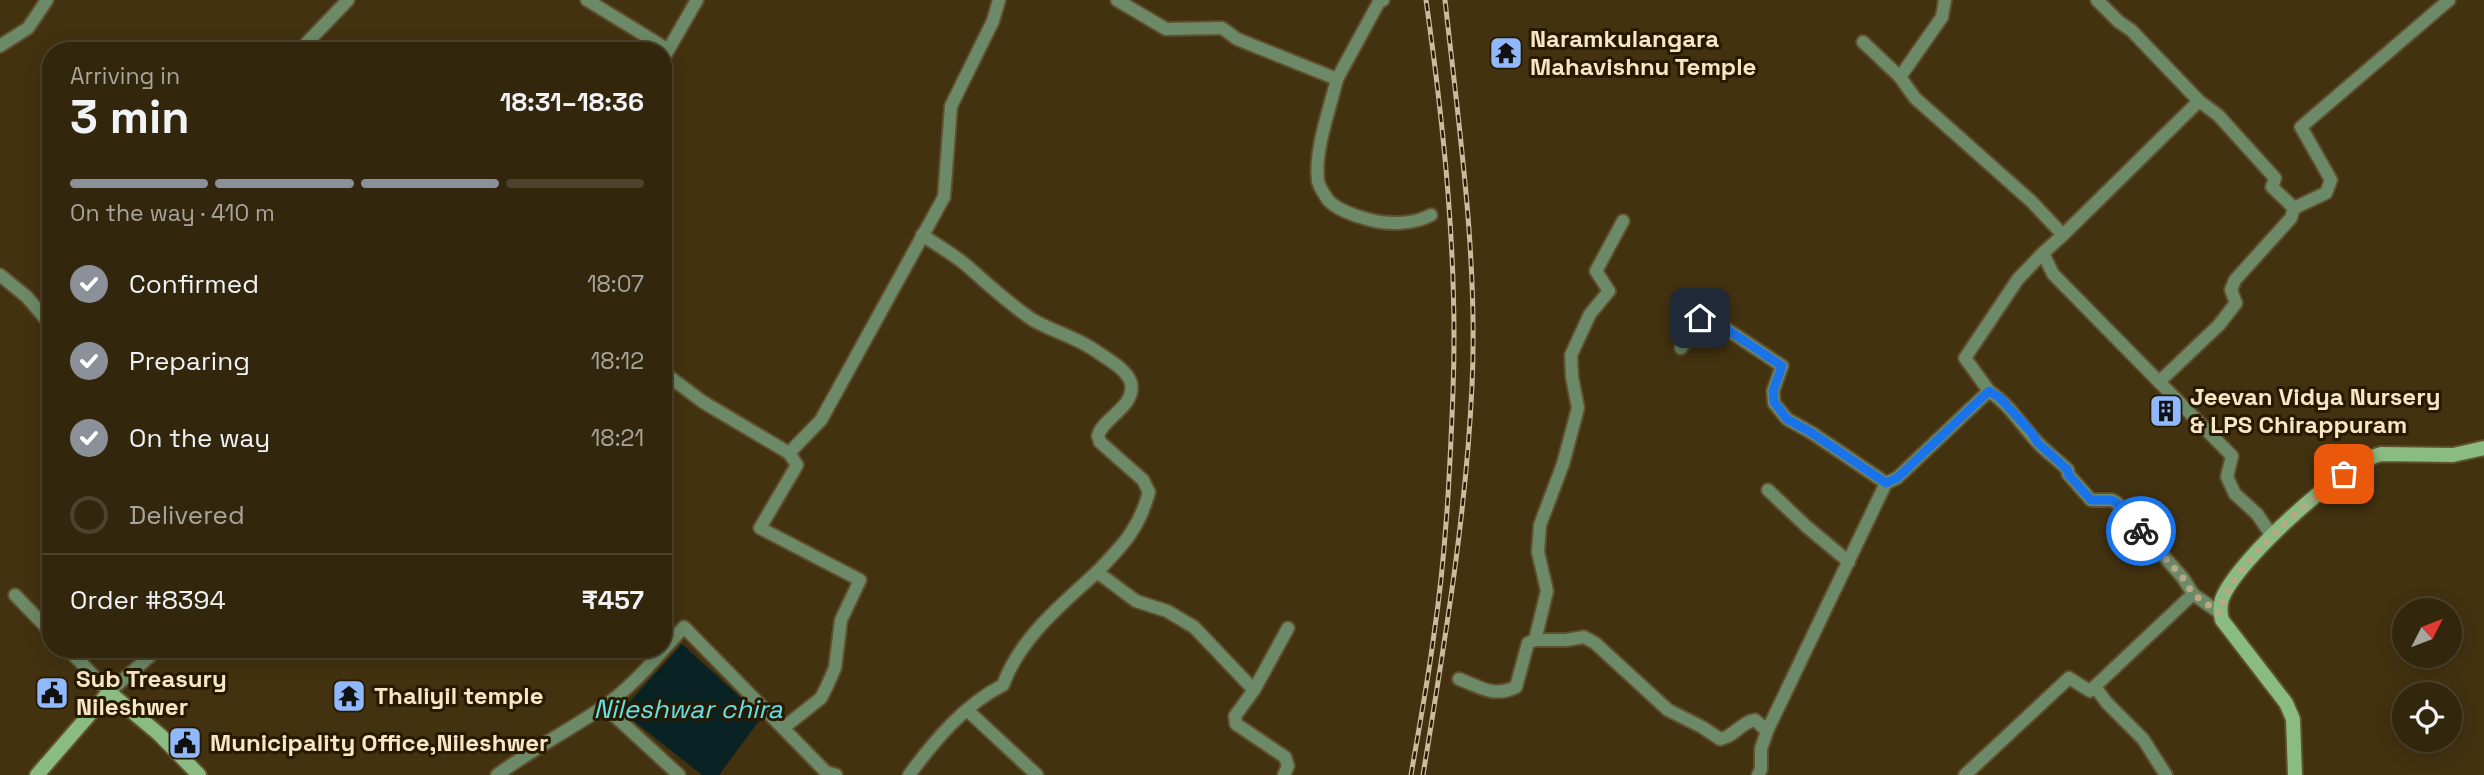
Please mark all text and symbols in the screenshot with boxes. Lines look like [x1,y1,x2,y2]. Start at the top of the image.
place label: Naramkulangara Mahavishnu Temple [1530,23,1756,82]
temple icon: Naramkulangara Mahavishnu Temple [1487,34,1525,72]
text: Arriving in [70,61,180,91]
text: 18:31–18:36 [500,85,644,119]
text: 3 min [70,88,190,146]
text: On the way · 410 m [70,198,275,228]
icon: check [70,265,108,303]
text: Confirmed [129,267,259,301]
text: 18:07 [587,269,644,299]
pin [1670,288,1730,348]
icon: home [1681,299,1719,337]
icon: check [70,342,108,380]
text: Preparing [129,344,250,378]
text: 18:12 [591,346,644,376]
place label: Jeevan Vidya Nursery & LPS Chirappuram [2190,381,2441,440]
building icon: Jeevan Vidya Nursery & LPS Chirappuram [2147,392,2185,430]
icon: check [70,419,108,457]
text: On the way [129,421,270,455]
text: 18:21 [591,423,644,453]
pin [2314,444,2374,504]
icon: bag [2325,455,2363,493]
courier [2106,496,2176,566]
text: Delivered [129,498,245,532]
icon: bike [2122,512,2160,550]
text: Order #8394 [70,583,226,617]
text: ₹457 [582,583,644,617]
north arrow [2392,598,2462,668]
map controls [2392,598,2462,752]
place label: Sub Treasury Nileshwer [76,663,227,722]
public building icon: Sub Treasury Nileshwer [33,674,71,712]
temple icon: Thaliyil temple [330,677,368,715]
place label: Thaliyil temple [374,680,544,711]
button: locate [2392,682,2462,752]
water label: Nileshwar chira [593,692,784,726]
public building icon: Municipality Office,Nileshwer [166,724,204,762]
place label: Municipality Office,Nileshwer [210,727,549,758]

